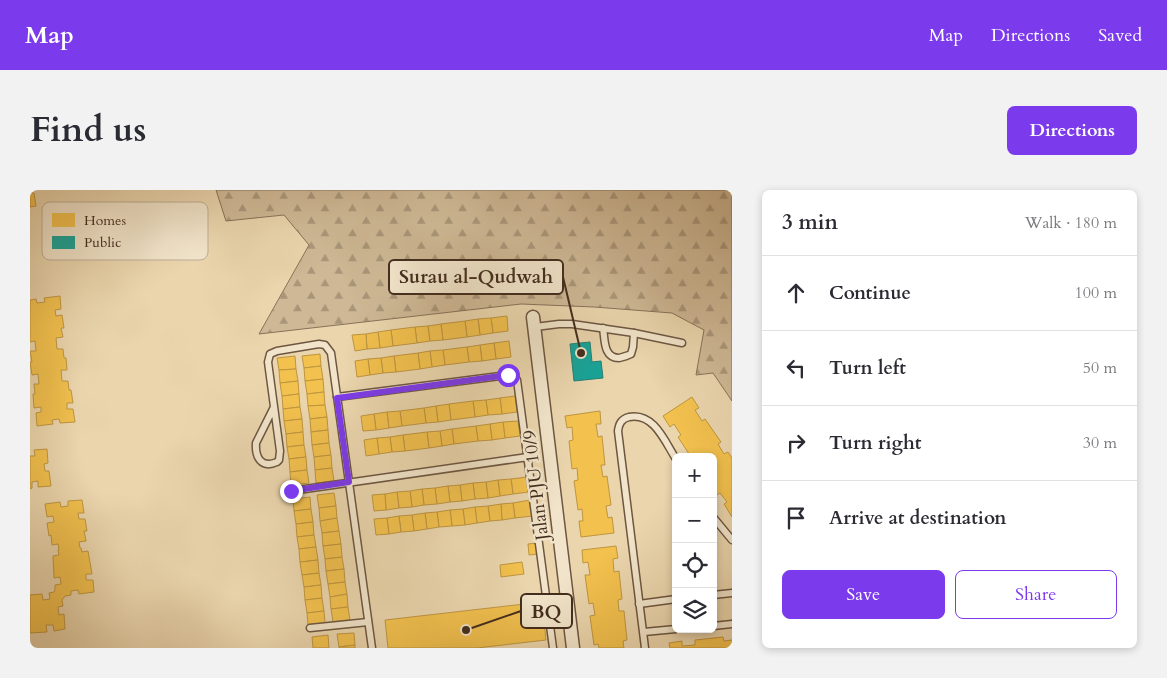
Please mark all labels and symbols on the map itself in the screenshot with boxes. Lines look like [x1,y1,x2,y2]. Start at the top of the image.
legend [42,202,208,260]
text: Homes [84,211,126,230]
text: Public [84,233,121,252]
callout: Surau al-Qudwah [389,260,563,294]
text: Surau al-Qudwah [399,264,553,290]
route start [497,364,520,387]
street label: Jalan PJU 10/9 [517,428,556,545]
route end [280,480,303,503]
callout: BQ [521,594,572,628]
text: BQ [531,599,561,625]

